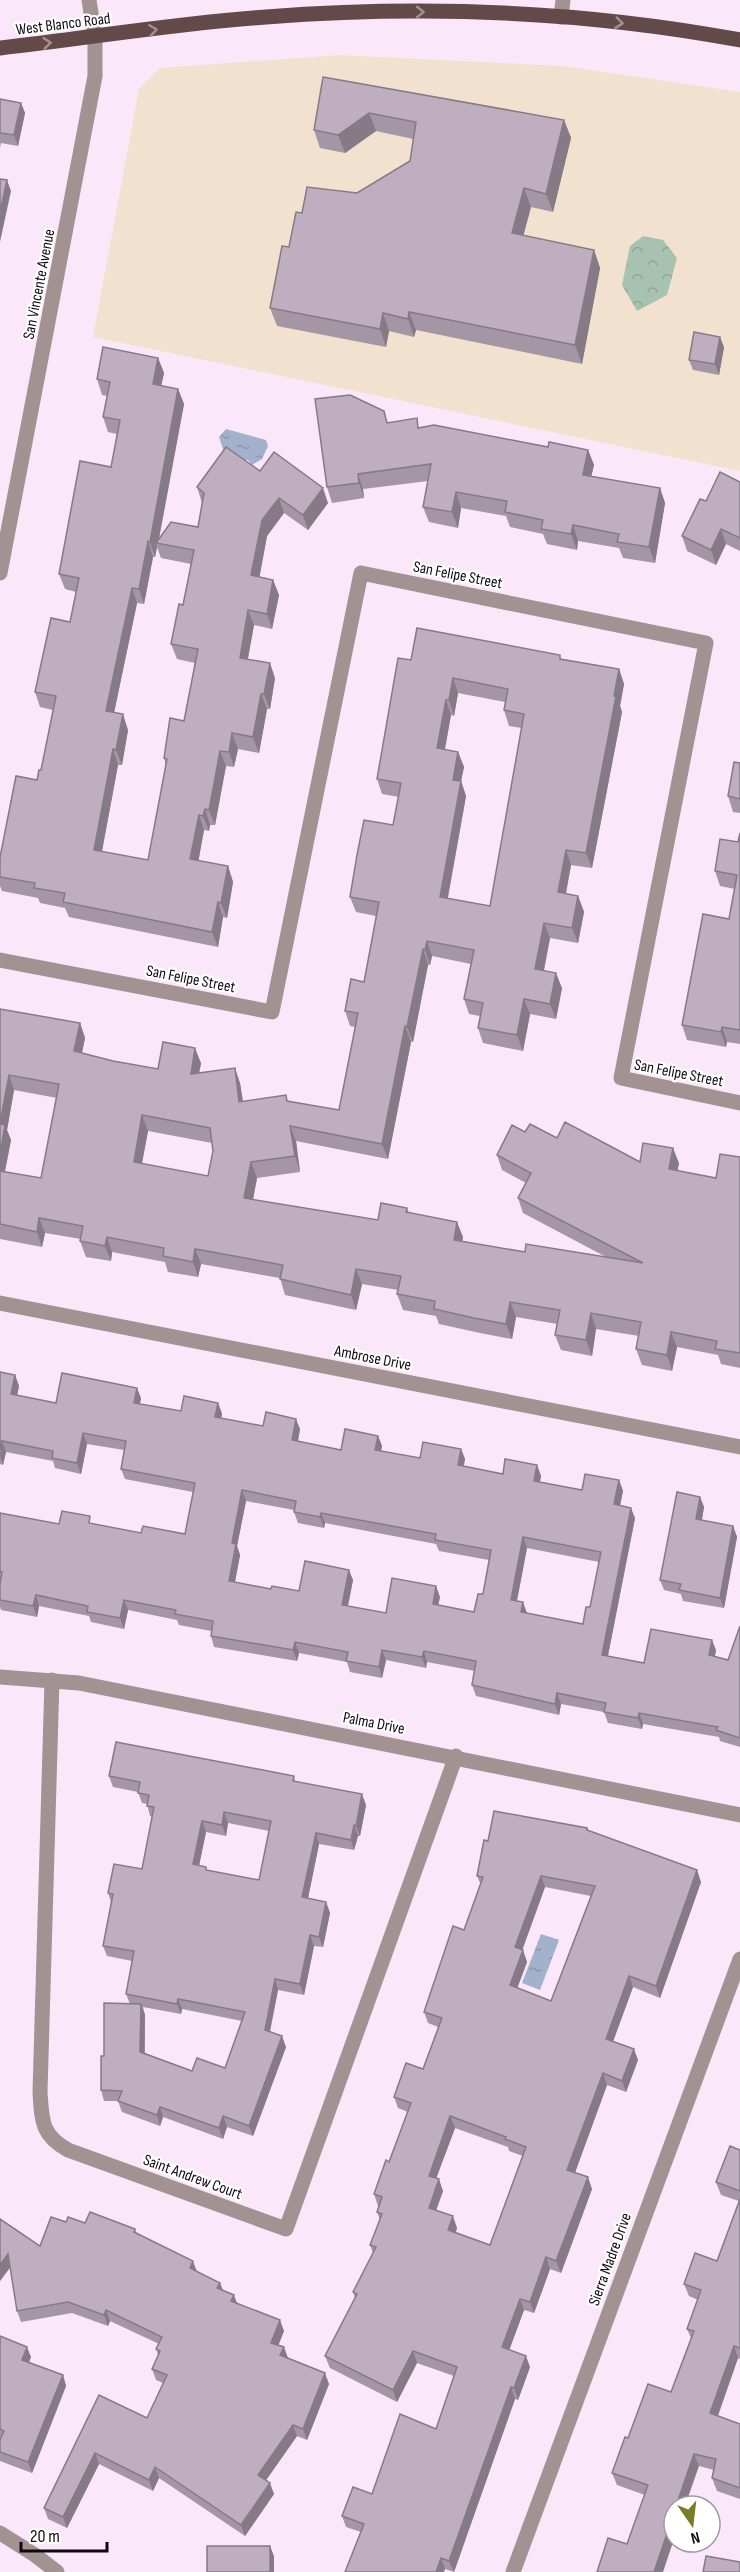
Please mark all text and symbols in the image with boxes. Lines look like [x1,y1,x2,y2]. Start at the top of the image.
one-way arrow [416,5,425,18]
street label: West Blanco Road [15,9,112,40]
one-way arrow [615,16,624,28]
one-way arrow [148,24,157,36]
one-way arrow [43,37,52,50]
street label: San Vincente Avenue [19,227,59,341]
street label: San Felipe Street [412,558,504,593]
street label: San Felipe Street [145,962,237,997]
street label: San Felipe Street [633,1056,725,1091]
street label: Ambrose Drive [332,1342,413,1375]
street label: Palma Drive [341,1708,406,1739]
street label: Saint Andrew Court [140,2151,245,2204]
street label: Sierra Madre Drive [585,2210,636,2309]
north arrow [662,2494,722,2554]
scale bar [21,2515,106,2553]
text: 20 m [30,2526,60,2547]
text: N [689,2527,702,2547]

